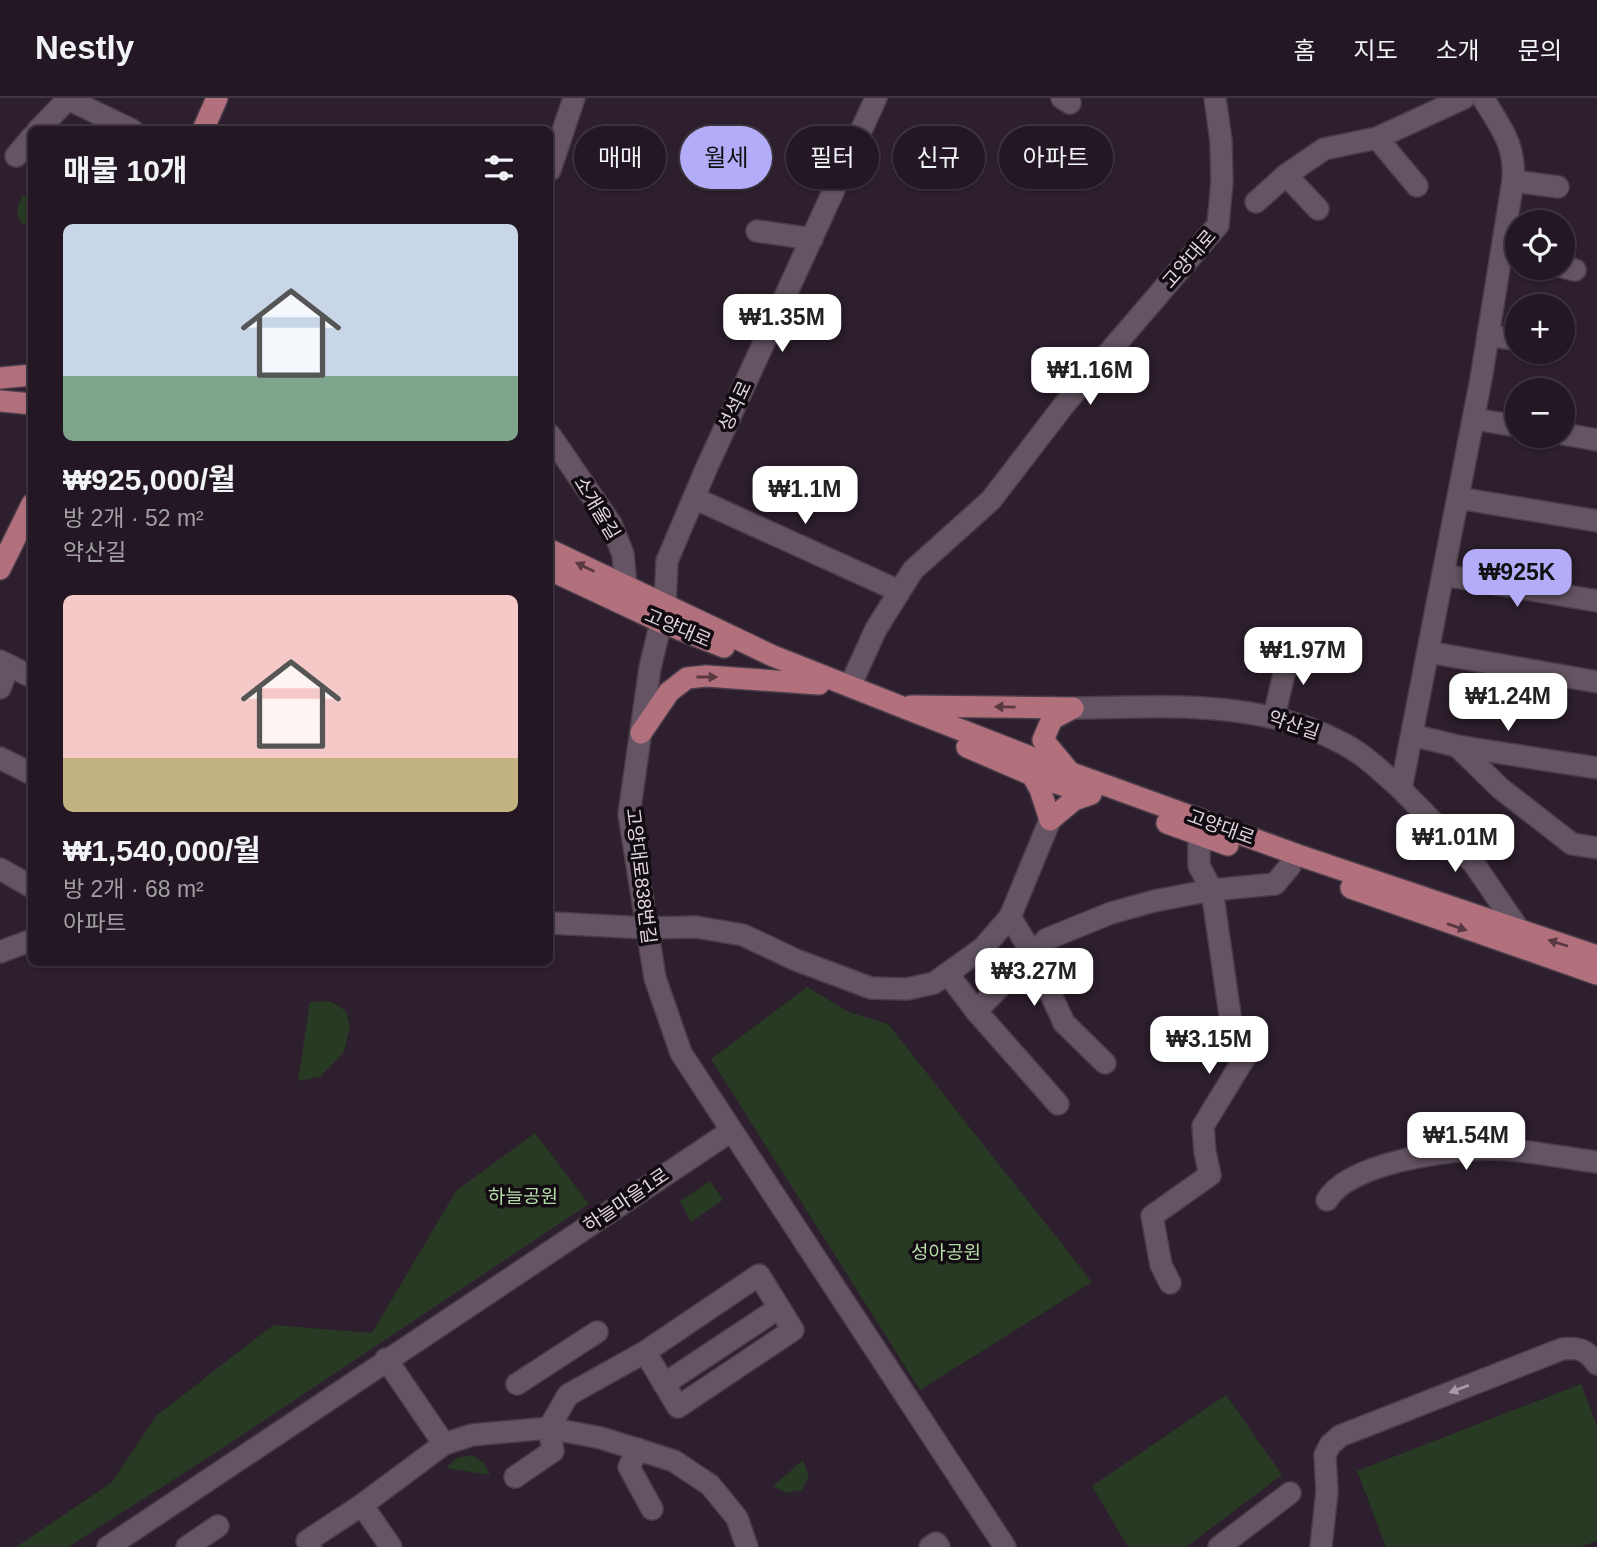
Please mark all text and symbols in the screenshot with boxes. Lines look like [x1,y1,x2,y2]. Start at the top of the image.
text: Nestly [35,29,134,66]
text: 홈 [1293,37,1315,64]
text: 지도 [1353,37,1398,64]
text: 소개 [1436,37,1480,64]
text: 문의 [1518,37,1562,64]
chip: 매매 [574,126,666,189]
chip: 월세 [680,126,772,189]
chip: 필터 [786,126,879,189]
chip: 신규 [893,126,985,189]
chip: 아파트 [999,126,1113,189]
icon: filters [480,149,518,187]
text: 매물 10개 [63,154,188,187]
map controls [1505,210,1575,448]
button: locate [1505,210,1575,280]
street label: 고양대로 [1158,226,1220,292]
icon: home [228,270,354,396]
pin: ₩1.35M [725,294,839,354]
button: + [1505,294,1575,364]
text: ₩1.35M [739,304,825,330]
pin: ₩1.16M [1033,348,1147,407]
text: ₩1.16M [1047,357,1133,383]
street label: 성석로 [714,378,756,434]
button: − [1505,378,1575,448]
text: ₩925,000/월 [63,463,236,496]
pin: ₩1.1M [756,466,854,526]
street label: 소개울길 [570,473,624,543]
text: ₩1.1M [769,476,841,502]
text: 방 2개 · 52 m² [63,505,204,531]
text: 약산길 [63,539,126,565]
pin: ₩925K [1468,550,1566,609]
text: ₩925K [1479,559,1555,585]
one-way arrow [575,562,595,573]
street label: 고양대로 [642,605,714,651]
pin: ₩1.97M [1246,628,1360,687]
text: ₩1.97M [1260,637,1346,663]
icon: home [228,641,354,767]
one-way arrow [696,671,718,683]
pin: ₩1.24M [1451,674,1565,733]
text: ₩1.24M [1465,683,1551,709]
one-way arrow [994,701,1016,713]
street label: 약산길 [1266,707,1322,743]
street label: 고양대로 [1185,805,1257,849]
street label: 고양대로838번길 [622,807,660,945]
pin: ₩1.01M [1398,814,1512,874]
text: ₩1.01M [1412,824,1498,850]
text: ₩1,540,000/월 [63,834,261,867]
text: 방 2개 · 68 m² [63,876,204,902]
text: 아파트 [63,910,126,936]
one-way arrow [1446,922,1467,933]
one-way arrow [1548,937,1569,948]
pin: ₩3.27M [977,948,1091,1008]
text: ₩3.27M [991,958,1077,984]
pin: ₩3.15M [1152,1016,1266,1076]
text: ₩3.15M [1166,1026,1252,1052]
pin: ₩1.54M [1409,1112,1523,1172]
text: ₩1.54M [1423,1122,1509,1148]
street label: 하늘마을1로 [580,1164,672,1236]
park label: 하늘공원 [488,1186,558,1207]
park label: 성아공원 [911,1242,981,1263]
one-way arrow [1449,1384,1470,1395]

